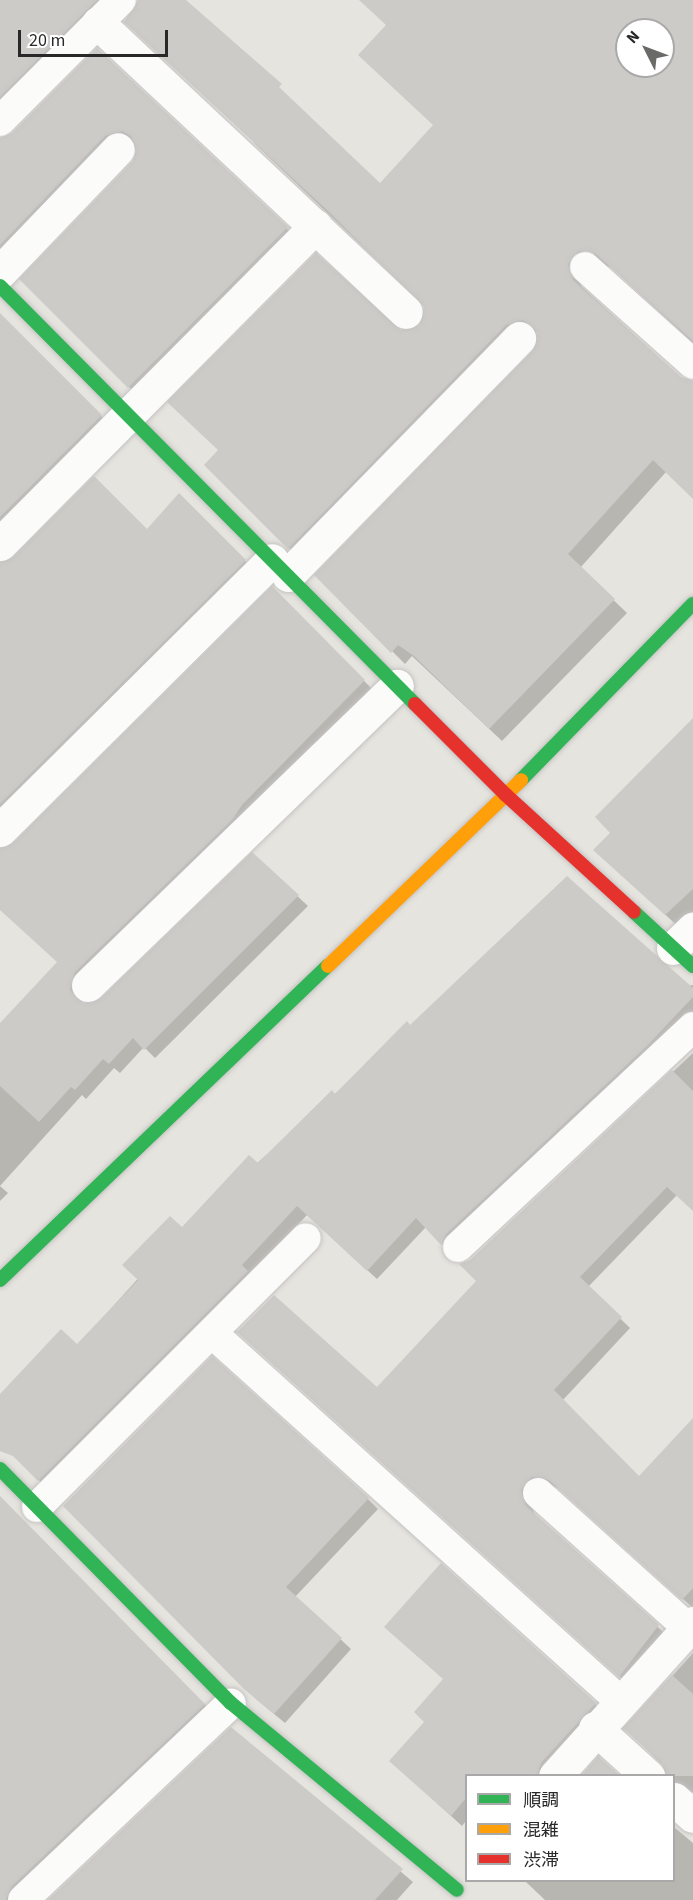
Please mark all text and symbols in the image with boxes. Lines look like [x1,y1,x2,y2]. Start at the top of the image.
scale bar [21,18,171,56]
north arrow [615,18,675,78]
text: N [621,26,645,49]
text: 20 m [29,28,65,53]
legend [465,1774,675,1882]
text: 順調 [523,1788,559,1813]
text: 混雑 [523,1818,559,1843]
text: 渋滞 [523,1848,559,1873]

